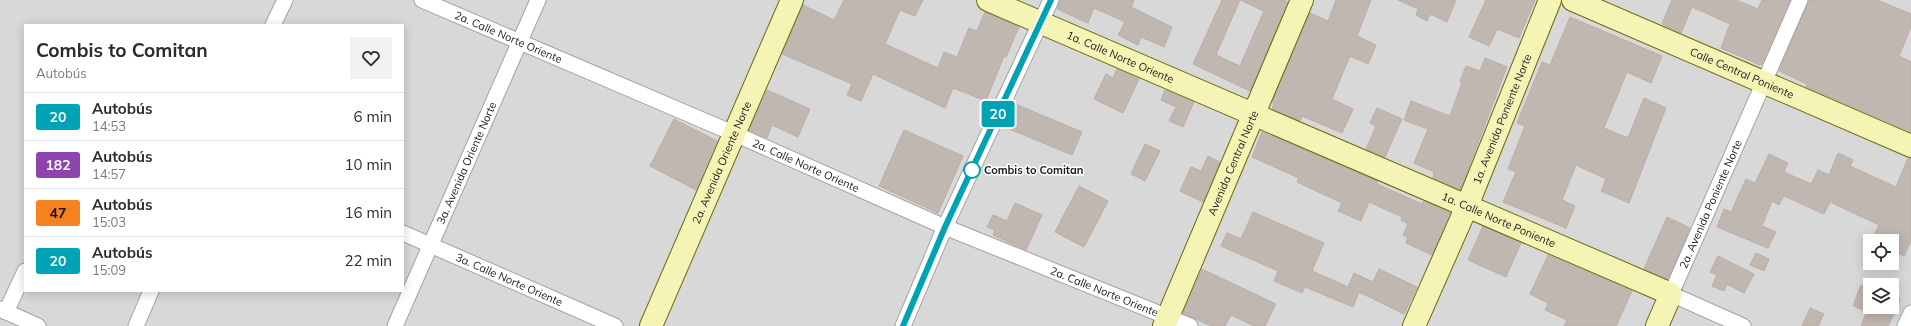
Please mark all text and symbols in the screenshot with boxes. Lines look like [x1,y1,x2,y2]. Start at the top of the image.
street label: 2a. Calle Norte Oriente [453,8,564,66]
street label: 1a. Calle Norte Oriente [1064,28,1176,86]
button: heart [350,37,392,79]
text: Combis to Comitan [36,38,208,62]
street label: Calle Central Poniente [1688,44,1796,102]
street label: 1a. Avenida Poniente Norte [1470,52,1535,186]
text: Autobús [36,65,87,81]
text: Autobús [92,99,152,118]
street label: 2a. Avenida Oriente Norte [689,99,754,226]
street label: 3a. Avenida Oriente Norte [434,100,499,226]
line badge: 20 [980,101,1016,127]
text: 20 [990,105,1006,123]
text: 6 min [354,107,392,126]
text: 20 [50,108,66,126]
street label: Avenida Central Norte [1205,108,1261,218]
text: 14:53 [92,118,126,134]
street label: 2a. Calle Norte Oriente [750,136,862,195]
street label: 2a. Avenida Poniente Norte [1676,137,1745,271]
text: Autobús [92,147,152,166]
text: 10 min [345,155,392,174]
text: 182 [45,156,71,174]
marker: Combis to Comitan [963,161,981,179]
place label: Combis to Comitan [984,163,1083,177]
text: 14:57 [92,166,126,182]
street label: 1a. Calle Norte Poniente [1440,189,1558,251]
text: Autobús [92,195,152,214]
text: 16 min [345,203,392,222]
text: 47 [50,204,66,222]
text: 15:03 [92,214,126,230]
map controls [1863,234,1899,314]
button: locate [1863,234,1899,270]
text: Autobús [92,243,152,262]
street label: 3a. Calle Norte Oriente [454,250,565,309]
text: 22 min [345,251,392,270]
text: 20 [50,252,66,270]
text: 15:09 [92,262,126,278]
street label: 2a. Calle Norte Oriente [1048,263,1161,320]
button: layers [1863,278,1899,314]

